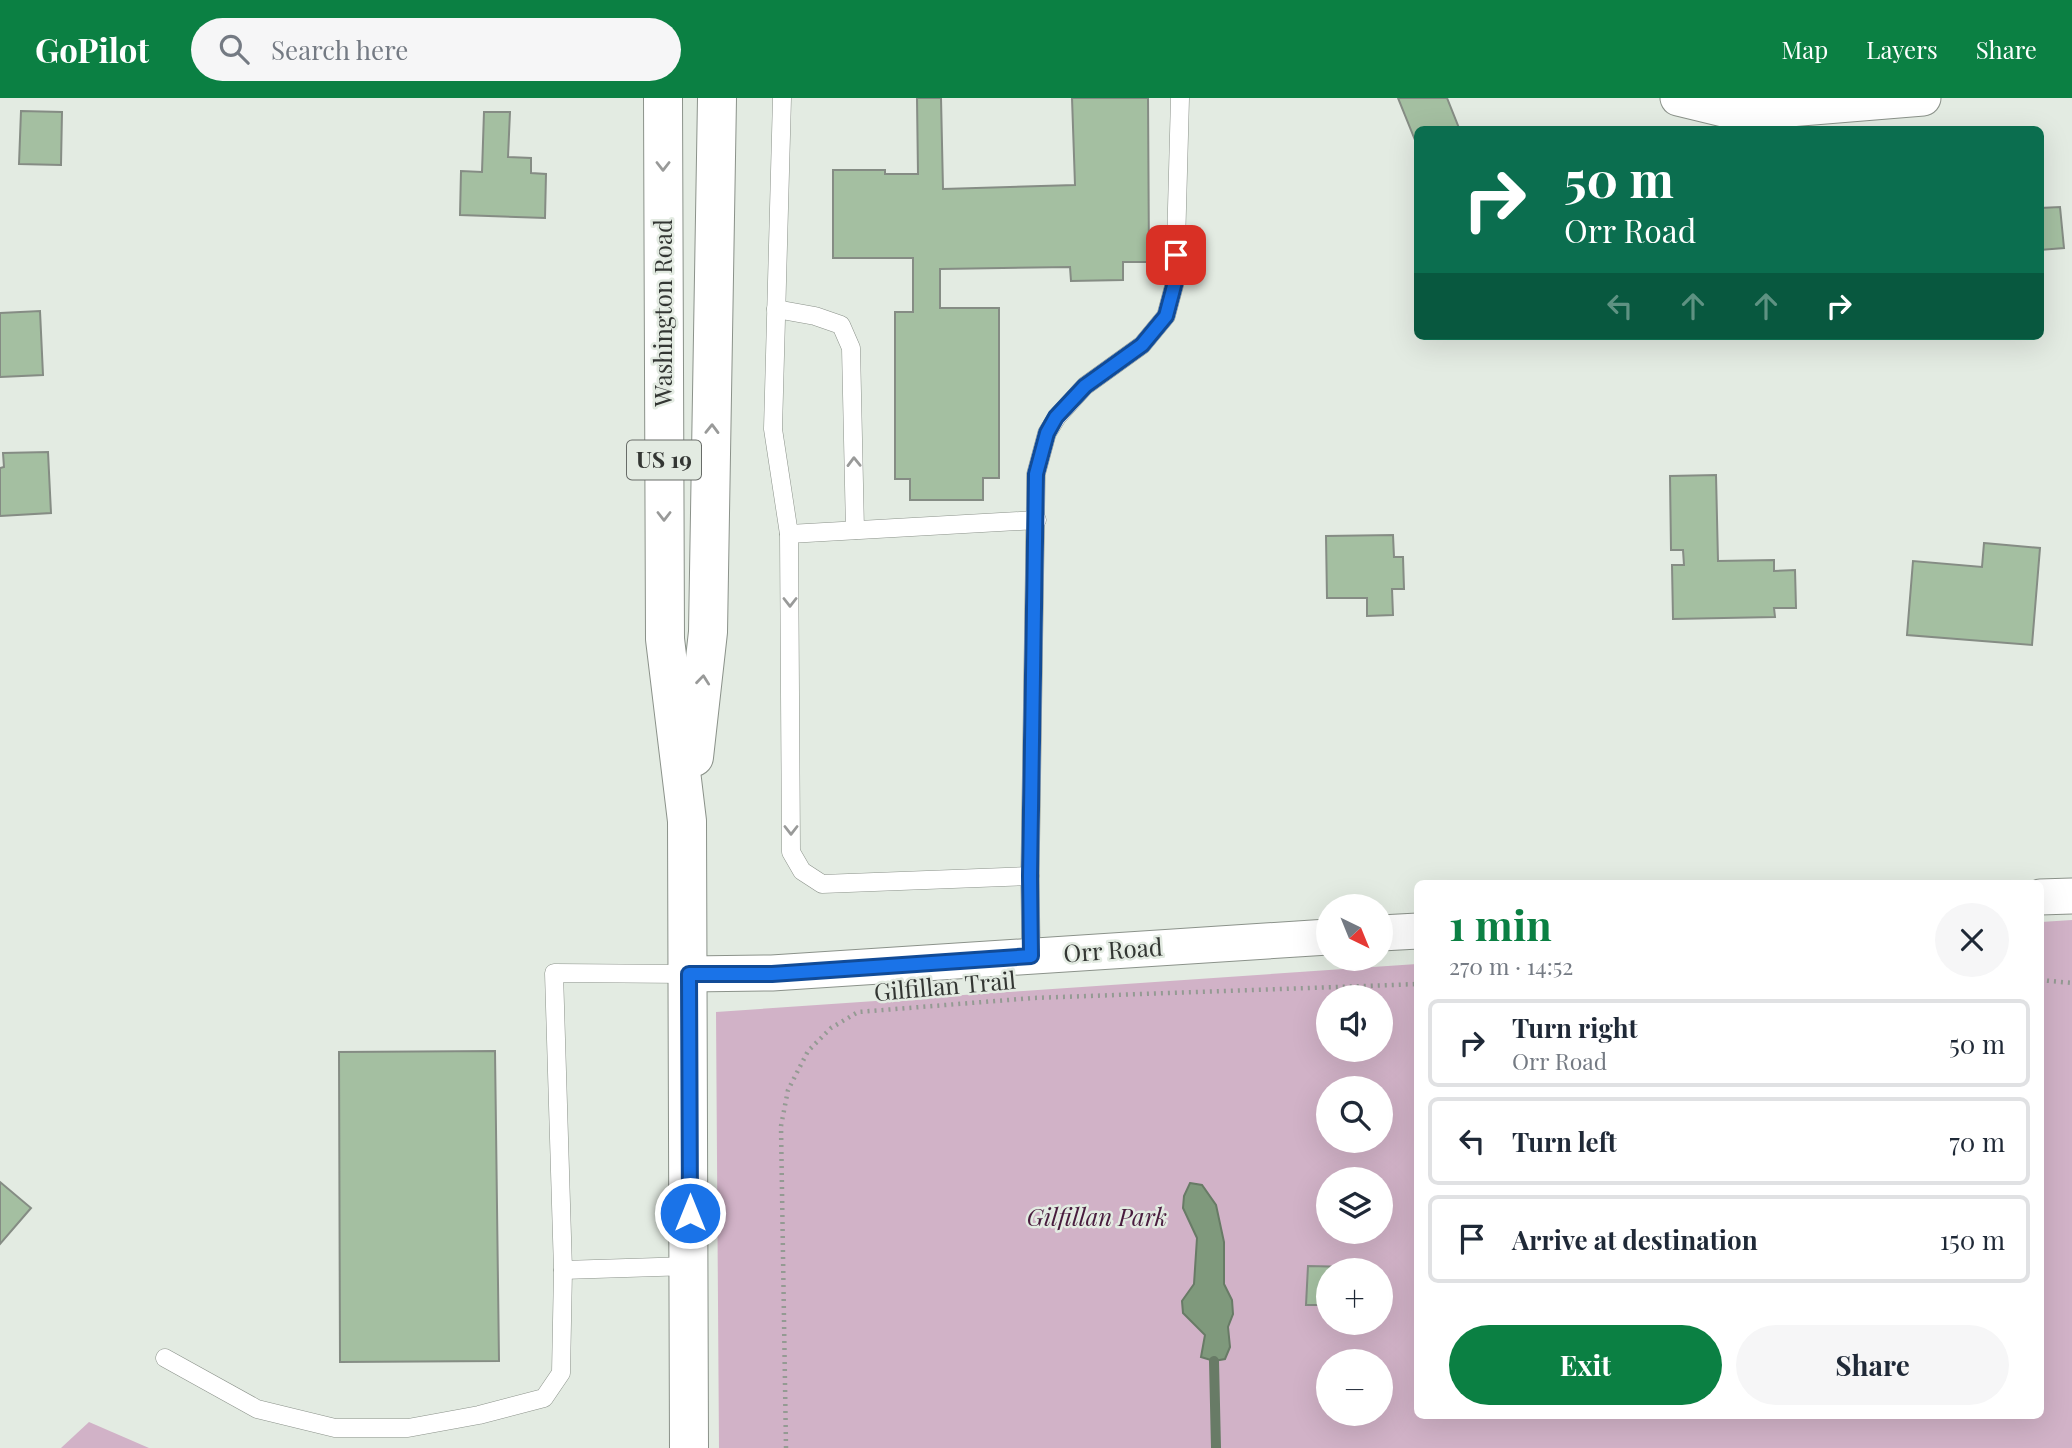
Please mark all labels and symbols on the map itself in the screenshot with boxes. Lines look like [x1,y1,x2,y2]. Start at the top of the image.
one-way arrow [655,161,671,172]
street label: Washington Road [646,219,678,408]
pin [1146,225,1206,285]
one-way arrow [704,423,719,434]
road number: US 19 [627,440,701,480]
one-way arrow [846,456,861,467]
one-way arrow [656,511,672,522]
one-way arrow [782,597,798,608]
one-way arrow [695,675,710,686]
one-way arrow [783,825,799,835]
north arrow [1316,894,1393,971]
street label: Orr Road [1062,930,1164,968]
street label: Gilfillan Trail [872,963,1017,1007]
position arrow [653,1176,727,1250]
park label: Gilfillan Park [1027,1200,1167,1232]

